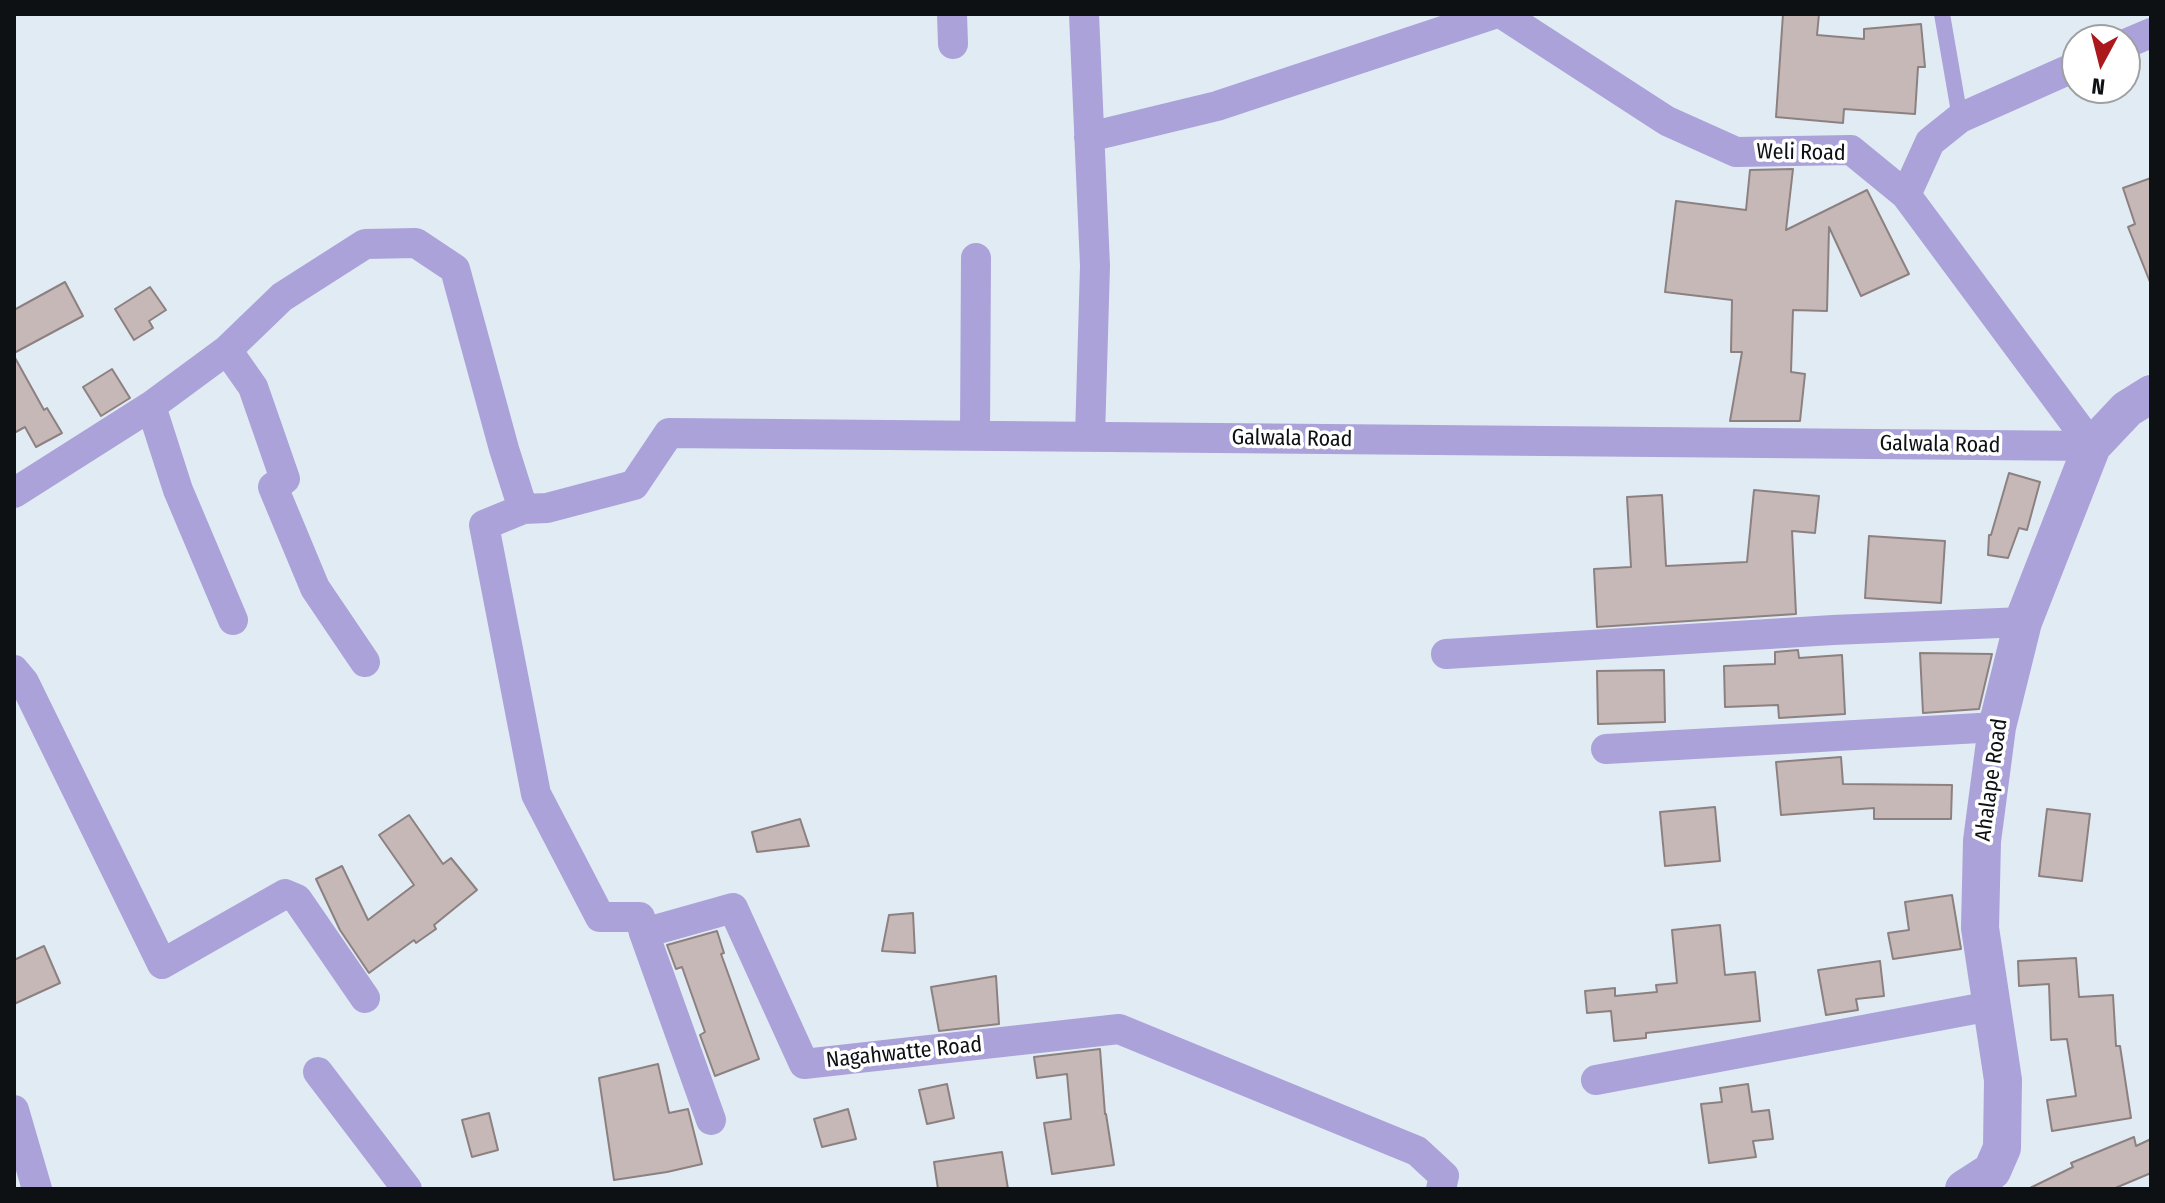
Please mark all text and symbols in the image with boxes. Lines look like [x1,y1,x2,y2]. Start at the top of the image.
north arrow [2061,24,2141,104]
text: N [2090,72,2106,101]
street label: Weli Road [1756,139,1846,167]
street label: Galwala Road [1231,425,1353,453]
street label: Galwala Road [1879,431,2001,459]
street label: Ahalape Road [1970,717,2014,843]
street label: Nagahwatte Road [825,1032,983,1074]

